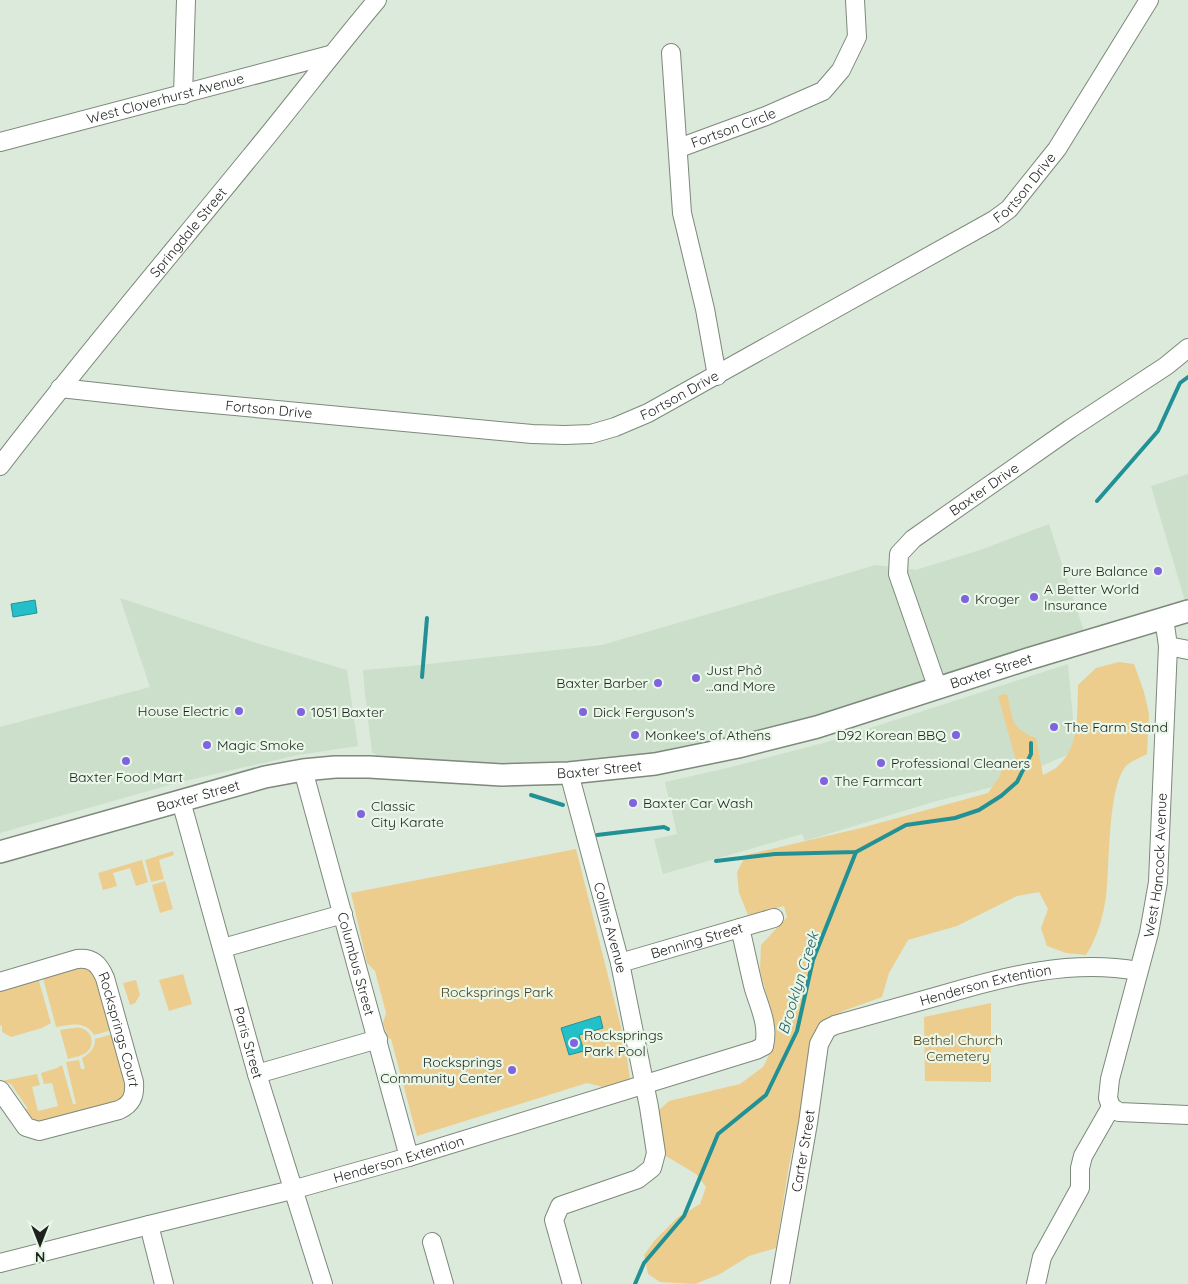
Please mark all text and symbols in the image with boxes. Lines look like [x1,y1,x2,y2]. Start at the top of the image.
street label: West Cloverhurst Avenue [85,69,246,128]
street label: Fortson Circle [689,104,779,152]
street label: Fortson Drive [990,149,1060,227]
street label: Springdale Street [146,184,231,281]
street label: Fortson Drive [637,366,722,424]
street label: Fortson Drive [225,396,313,422]
street label: Baxter Drive [946,459,1022,520]
place label: Pure Balance [1062,562,1148,580]
marker: Pure Balance [1152,565,1164,577]
place label: A Better World Insurance [1044,580,1139,614]
place label: Kroger [975,590,1020,608]
marker: A Better World Insurance [1028,591,1040,603]
marker: Kroger [959,593,971,605]
street label: Baxter Street [948,649,1034,693]
place label: Just Phở ...and More [706,661,776,695]
marker: Just Phở ...and More [690,672,702,684]
place label: Baxter Barber [556,674,649,692]
marker: Baxter Barber [652,677,664,689]
place label: House Electric [138,702,229,720]
place label: 1051 Baxter [311,703,385,721]
place label: Dick Ferguson's [593,703,694,721]
marker: House Electric [233,705,245,717]
marker: 1051 Baxter [295,706,307,718]
marker: Dick Ferguson's [577,706,589,718]
place label: The Farm Stand [1064,718,1168,736]
marker: The Farm Stand [1048,721,1060,733]
place label: Monkee's of Athens [645,726,771,744]
place label: D92 Korean BBQ [836,726,947,744]
marker: Monkee's of Athens [629,729,641,741]
marker: D92 Korean BBQ [950,729,962,741]
place label: Magic Smoke [217,736,304,754]
marker: Magic Smoke [201,739,213,751]
place label: Professional Cleaners [891,754,1030,772]
marker: Baxter Food Mart [120,755,132,767]
street label: Baxter Street [557,756,643,782]
marker: Professional Cleaners [875,757,887,769]
place label: Baxter Food Mart [69,768,183,786]
place label: The Farmcart [834,772,923,790]
marker: The Farmcart [818,775,830,787]
street label: Baxter Street [155,776,242,816]
street label: West Hancock Avenue [1139,792,1171,939]
place label: Baxter Car Wash [643,794,753,812]
place label: Classic City Karate [371,797,444,831]
marker: Baxter Car Wash [627,797,639,809]
marker: Classic City Karate [355,808,367,820]
street label: Collins Avenue [590,880,631,975]
street label: Columbus Street [333,910,379,1018]
street label: Benning Street [649,919,745,963]
water label: Brooklyn Creek [773,928,823,1036]
street label: Henderson Extention [918,961,1053,1010]
street label: Rocksprings Court [94,969,143,1088]
park label: Rocksprings Park [441,983,553,1001]
street label: Paris Street [230,1005,267,1081]
place label: Rocksprings Park Pool [584,1026,663,1060]
park label: Bethel Church Cemetery [913,1031,1003,1065]
marker: Rocksprings Park Pool [568,1037,580,1049]
place label: Rocksprings Community Center [380,1053,503,1087]
marker: Rocksprings Community Center [506,1064,518,1076]
street label: Carter Street [787,1108,819,1194]
street label: Henderson Extention [331,1132,466,1187]
north arrow [15,1219,65,1269]
text: N [35,1248,45,1266]

